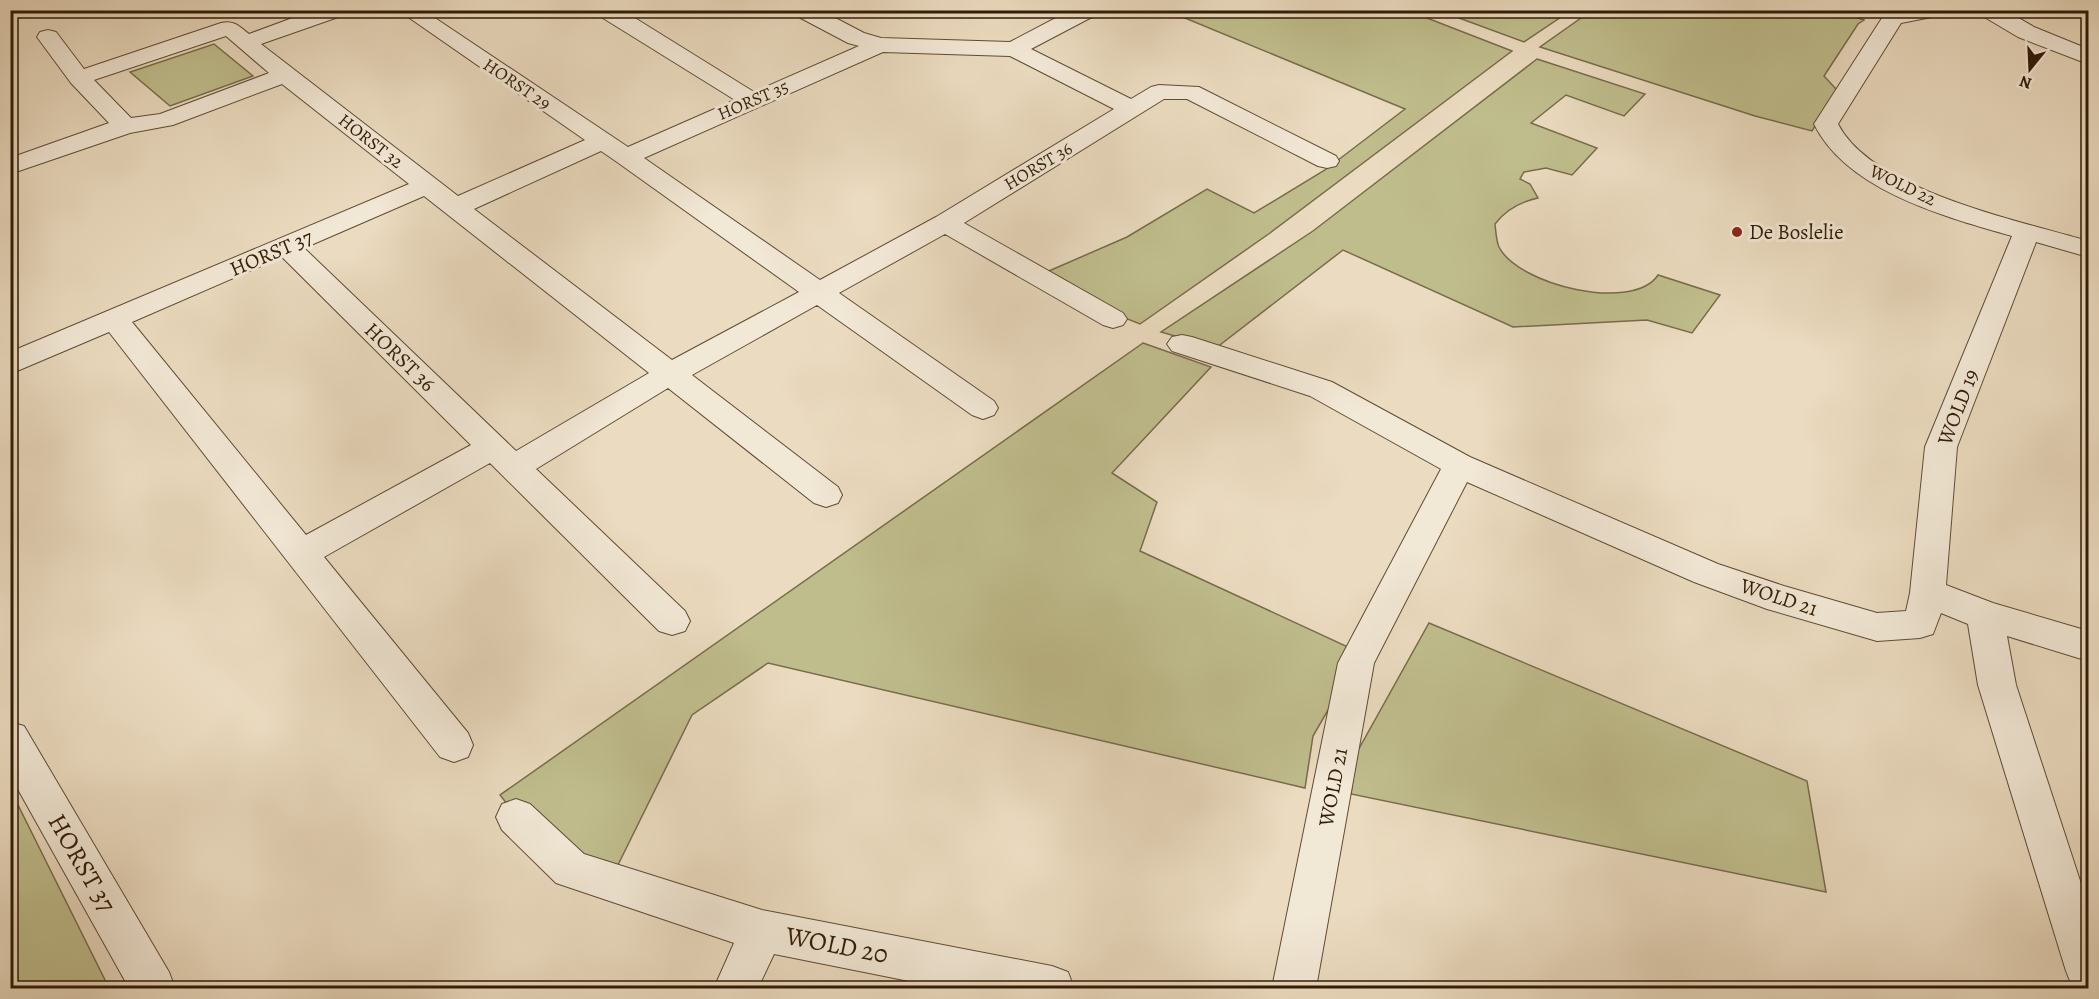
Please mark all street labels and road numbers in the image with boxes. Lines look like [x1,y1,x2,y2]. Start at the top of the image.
street label: HORST 29 [478,53,556,115]
street label: HORST 35 [714,74,792,126]
street label: HORST 32 [334,108,409,174]
street label: HORST 36 [999,136,1077,196]
street label: WOLD 22 [1865,158,1940,211]
street label: HORST 37 [225,223,317,283]
street label: HORST 36 [358,316,442,398]
street label: WOLD 19 [1930,365,1985,450]
street label: WOLD 21 [1736,571,1821,623]
street label: WOLD 21 [1311,745,1354,830]
street label: HORST 37 [40,807,124,919]
street label: WOLD 20 [782,918,891,972]

